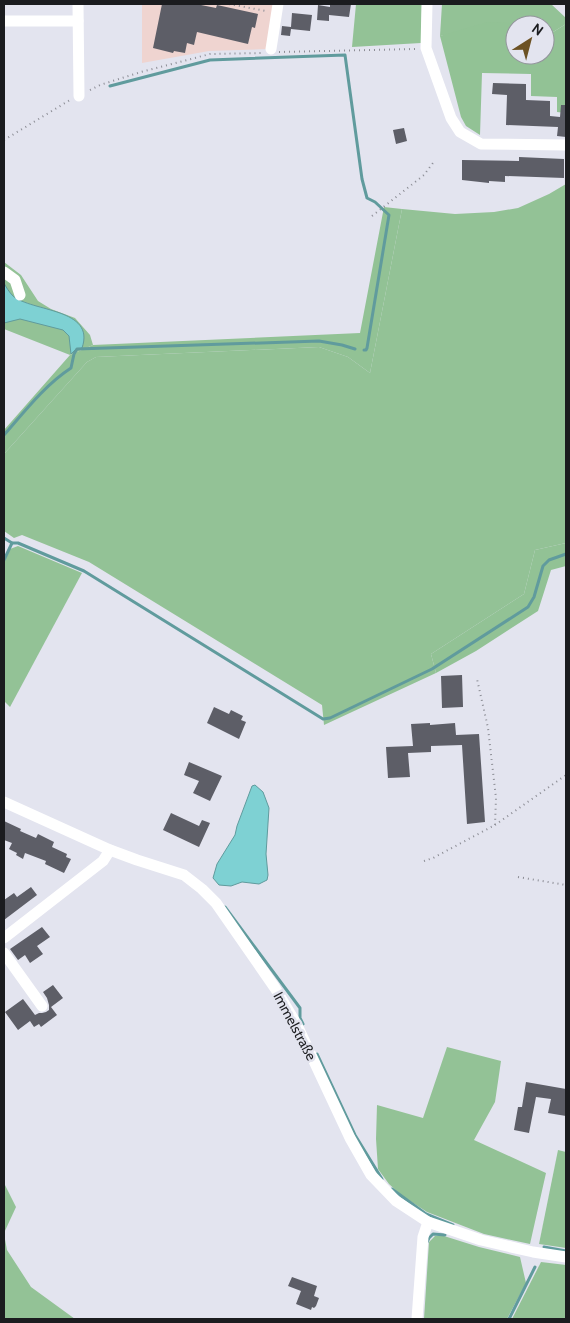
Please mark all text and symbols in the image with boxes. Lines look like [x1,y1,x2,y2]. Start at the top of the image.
north arrow [505,15,555,65]
text: N [528,19,547,40]
street label: Immelstraße [269,989,321,1063]

